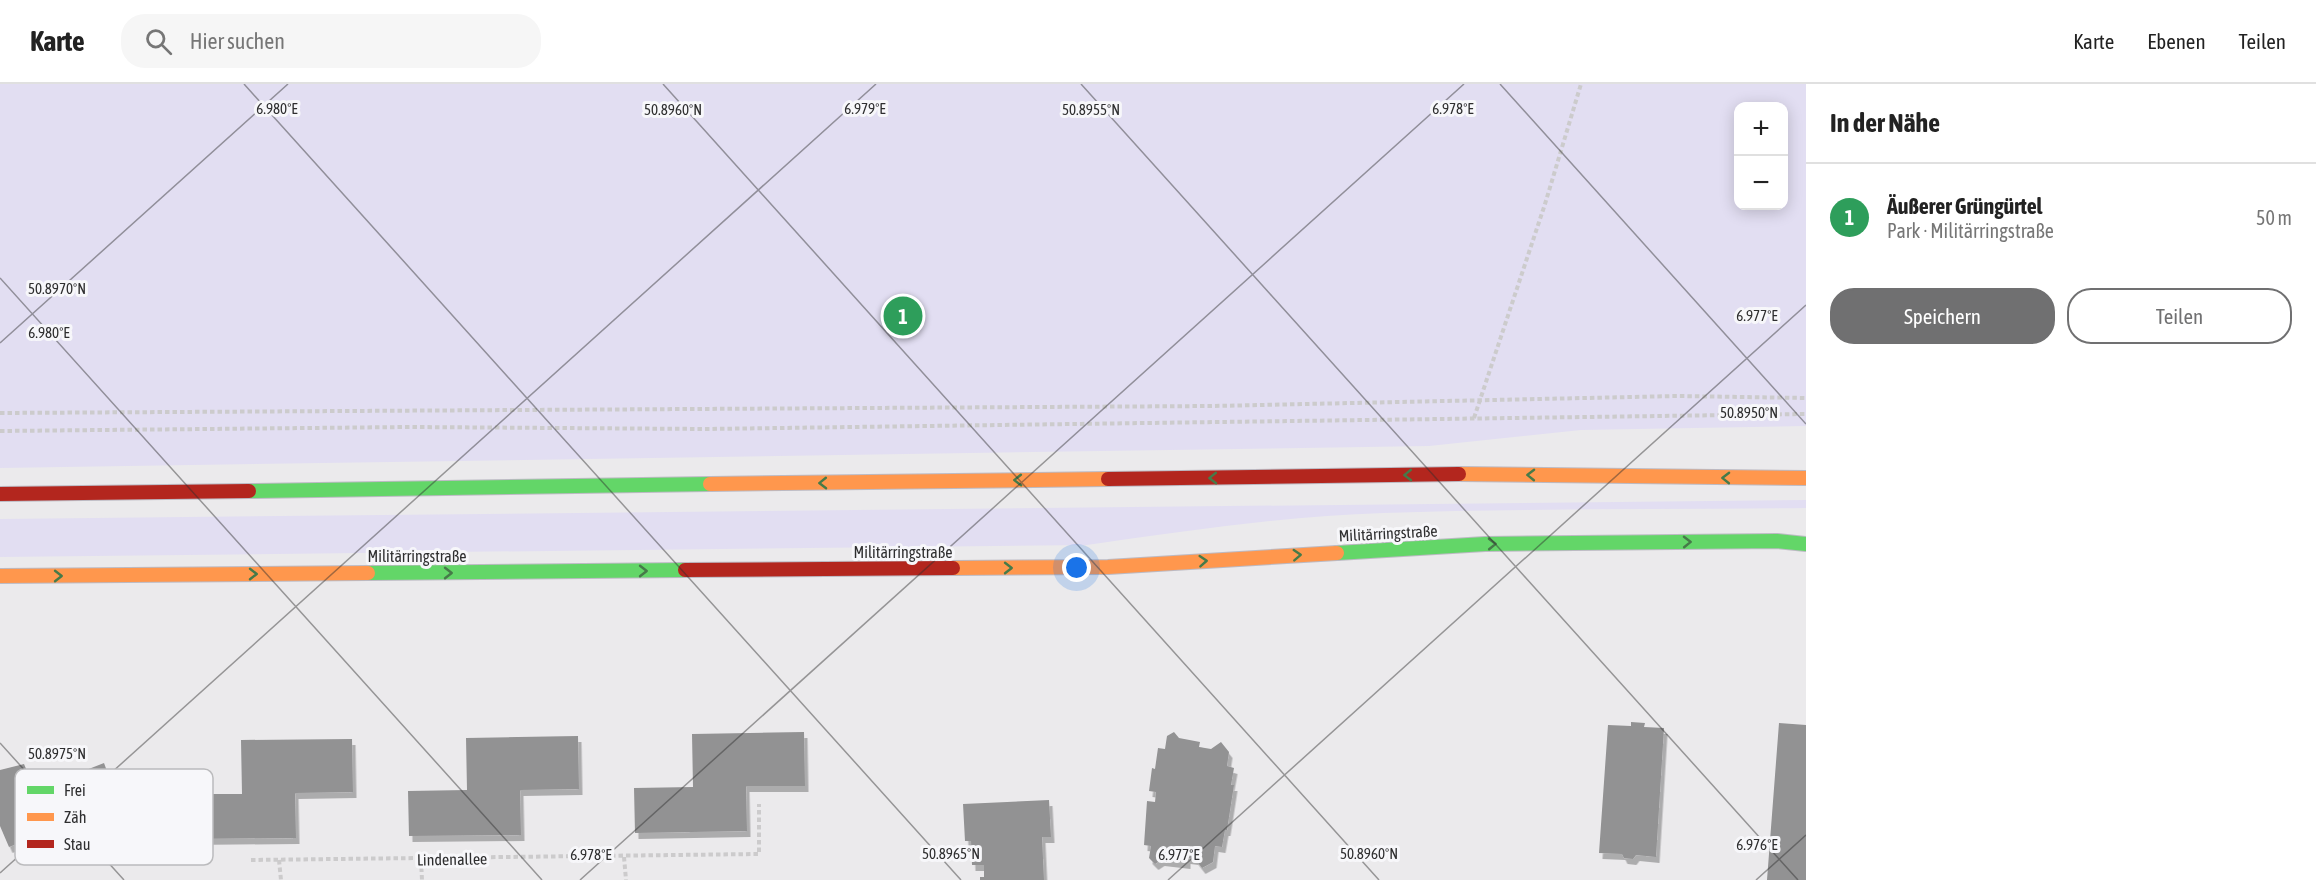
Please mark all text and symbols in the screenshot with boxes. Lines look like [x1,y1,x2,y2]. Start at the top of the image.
search box [121,14,541,68]
text: Karte [30,25,85,57]
icon: search [142,25,175,58]
text: Hier suchen [190,28,285,54]
text: Karte [2073,29,2114,53]
text: Ebenen [2147,29,2206,53]
text: Teilen [2239,29,2286,53]
text: 6.980°E [256,100,298,117]
text: 6.979°E [844,100,886,117]
text: 6.978°E [1432,100,1474,117]
text: 50.8960°N [644,101,702,118]
text: 50.8955°N [1062,101,1120,118]
map controls [1734,102,1788,210]
button: + [1734,102,1788,156]
text: In der Nähe [1830,108,1940,138]
button: − [1734,156,1788,210]
text: Äußerer Grüngürtel [1887,193,2042,219]
text: 1 [1845,206,1854,229]
text: 50 m [2256,206,2292,229]
text: Park · Militärringstraße [1887,219,2054,242]
text: 50.8970°N [28,280,86,297]
button: Speichern [1830,288,2055,344]
button: Teilen [2067,288,2292,344]
pin: 1 [884,294,922,338]
text: 6.977°E [1736,307,1778,324]
text: 6.980°E [28,324,70,341]
text: 50.8950°N [1720,404,1778,421]
one-way arrow [1403,469,1412,481]
one-way arrow [1527,469,1536,481]
one-way arrow [1208,472,1217,484]
one-way arrow [1722,472,1731,484]
one-way arrow [1013,474,1022,487]
one-way arrow [818,477,827,489]
street label: Militärringstraße [1338,521,1438,546]
one-way arrow [1682,536,1691,548]
one-way arrow [1487,538,1496,550]
street label: Militärringstraße [853,543,953,562]
street label: Militärringstraße [367,547,467,566]
one-way arrow [1293,549,1302,562]
your location [1062,553,1091,582]
one-way arrow [1199,554,1208,567]
one-way arrow [1004,562,1013,574]
one-way arrow [639,565,648,577]
one-way arrow [444,566,453,579]
one-way arrow [249,568,258,580]
one-way arrow [54,570,63,582]
text: 50.8975°N [28,745,86,762]
legend [15,769,213,865]
text: Frei [64,781,86,799]
text: Zäh [64,808,86,826]
text: Stau [64,835,91,853]
text: 6.976°E [1736,836,1778,853]
text: 50.8965°N [922,845,980,862]
text: 50.8960°N [1340,845,1398,862]
text: 6.978°E [570,846,612,863]
text: 6.977°E [1158,846,1200,863]
street label: Lindenallee [417,849,487,869]

